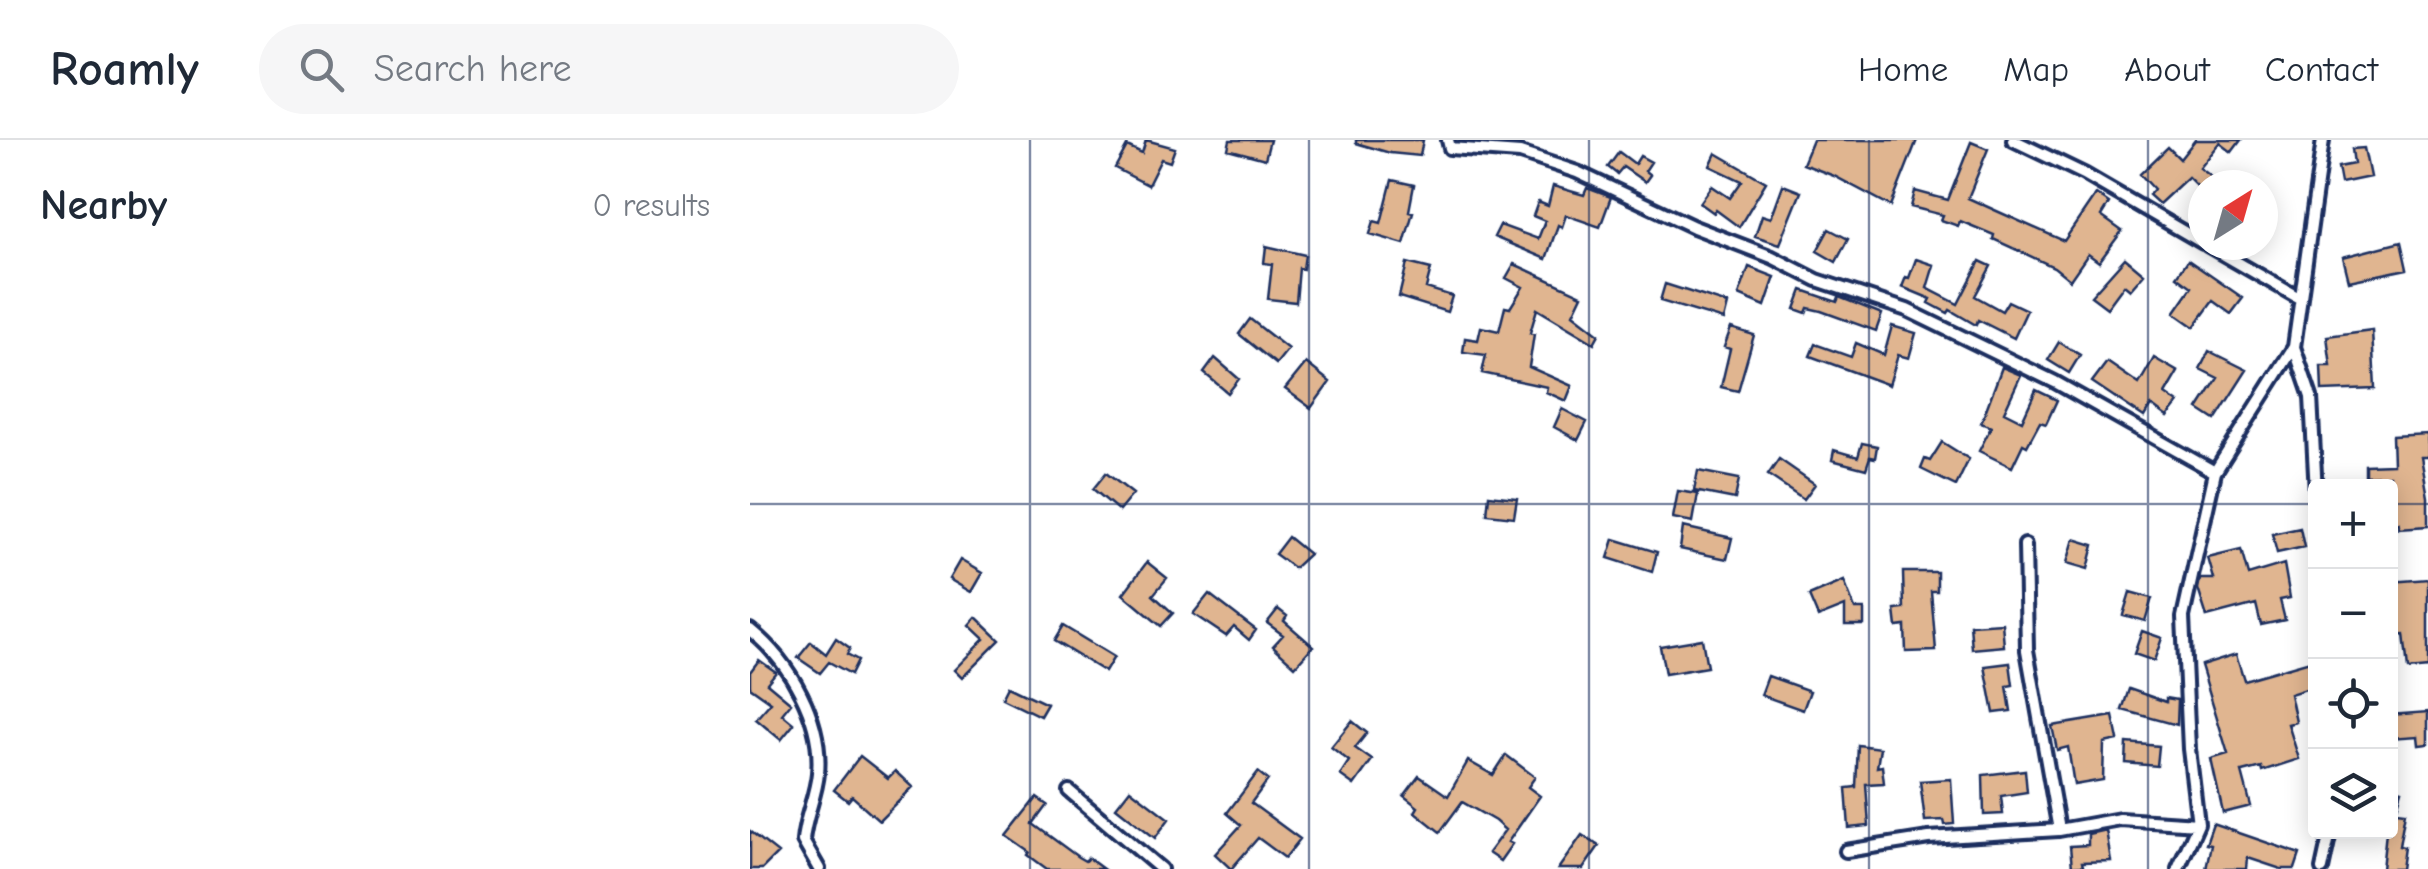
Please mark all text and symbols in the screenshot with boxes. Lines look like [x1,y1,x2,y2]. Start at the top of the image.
search box [259,24,959,114]
text: Roamly [50,42,199,97]
icon: search [294,42,349,97]
text: Search here [374,47,571,91]
text: Home [1858,49,1948,90]
text: Map [2003,49,2069,90]
text: About [2124,49,2210,90]
text: Contact [2265,49,2378,90]
north arrow [2188,170,2278,260]
text: Nearby [40,181,167,230]
text: 0 results [593,187,710,224]
map controls [2308,479,2398,839]
button: + [2308,479,2398,569]
button: − [2308,569,2398,659]
button: locate [2308,659,2398,749]
button: layers [2308,749,2398,839]

